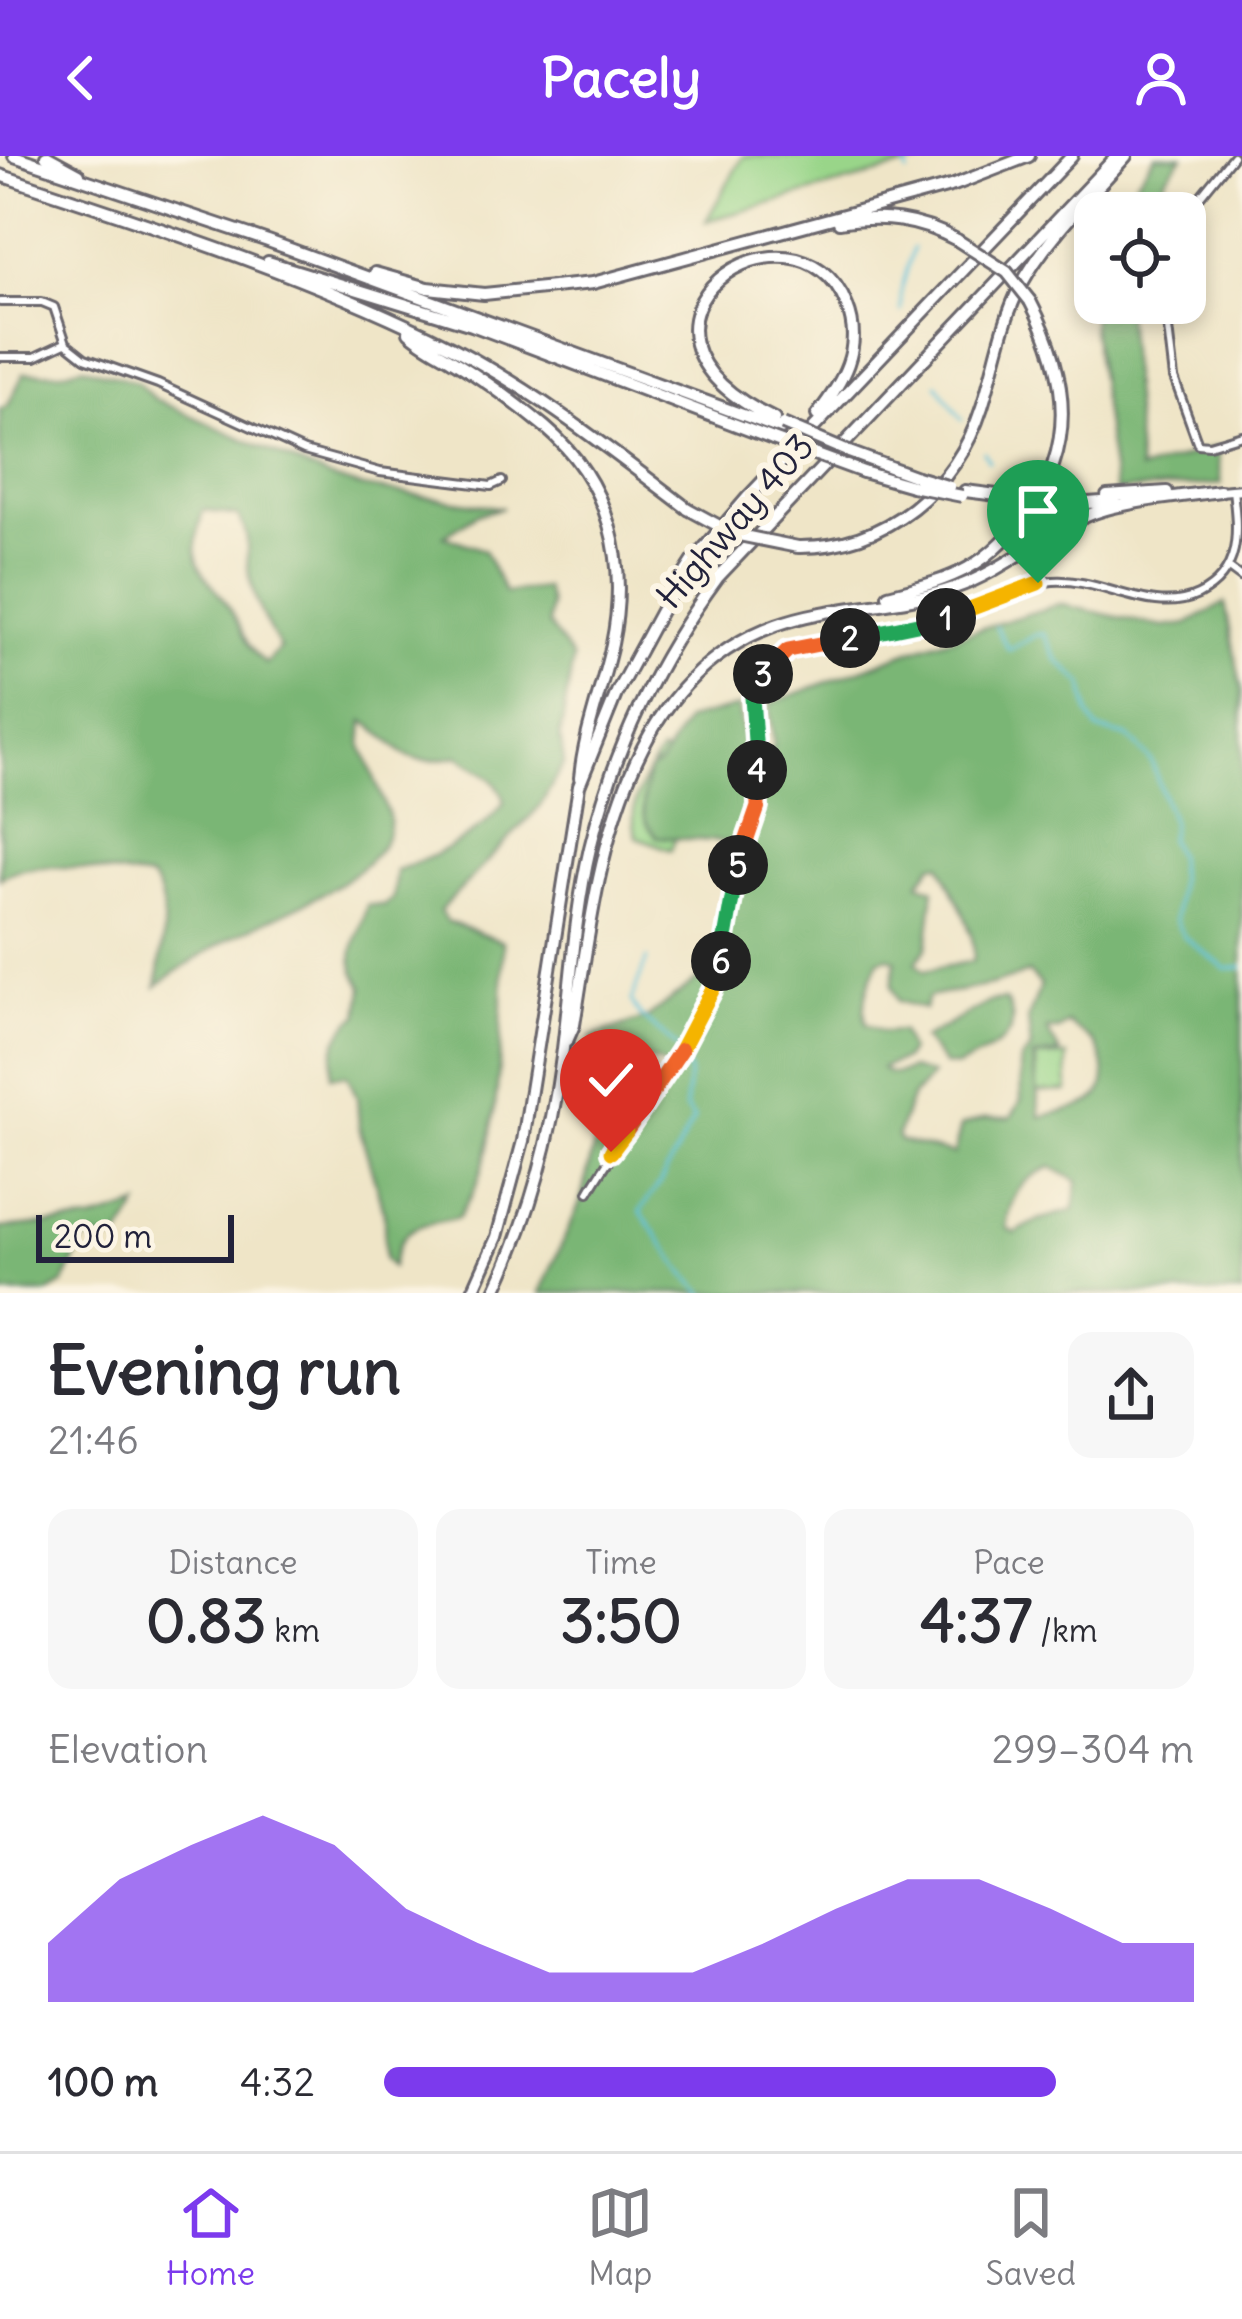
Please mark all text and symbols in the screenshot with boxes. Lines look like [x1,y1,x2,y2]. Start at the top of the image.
text: Pacely [541,44,701,112]
icon: back [48,45,114,111]
icon: person [1128,45,1194,111]
map controls [1074,192,1206,324]
button: locate [1074,192,1206,324]
street label: Highway 403 [647,424,823,618]
pin [987,460,1089,583]
icon: arrive [1005,478,1071,544]
pin: 1 [916,588,976,648]
text: 1 [939,597,953,639]
pin: 2 [820,608,880,668]
text: 2 [841,617,859,659]
pin: 3 [733,644,793,704]
text: 3 [754,653,772,695]
pin: 4 [727,740,787,800]
text: 4 [747,749,767,791]
pin: 5 [708,835,768,895]
text: 5 [729,844,747,886]
pin: 6 [691,931,751,991]
text: 6 [711,940,731,982]
pin [560,1029,662,1152]
icon: check [578,1047,644,1113]
scale bar [36,1209,234,1262]
text: 200 m [54,1215,152,1257]
text: Evening run [48,1329,401,1412]
button: share [1068,1332,1194,1458]
text: 21:46 [48,1416,139,1465]
text: Distance [169,1541,297,1583]
text: Time [585,1541,657,1583]
text: Pace [973,1541,1045,1583]
text: 0.83 [146,1583,266,1658]
text: 3:50 [560,1583,682,1658]
text: 4:37 [920,1583,1032,1658]
text: km [266,1609,320,1651]
text: /km [1032,1609,1098,1651]
text: Elevation [48,1725,208,1774]
text: 299–304 m [992,1725,1194,1774]
text: 100 m [48,2058,158,2107]
text: 4:32 [240,2058,315,2107]
tab: Home [166,2180,255,2294]
tab: Map [587,2180,653,2294]
tab: Saved [985,2180,1076,2294]

